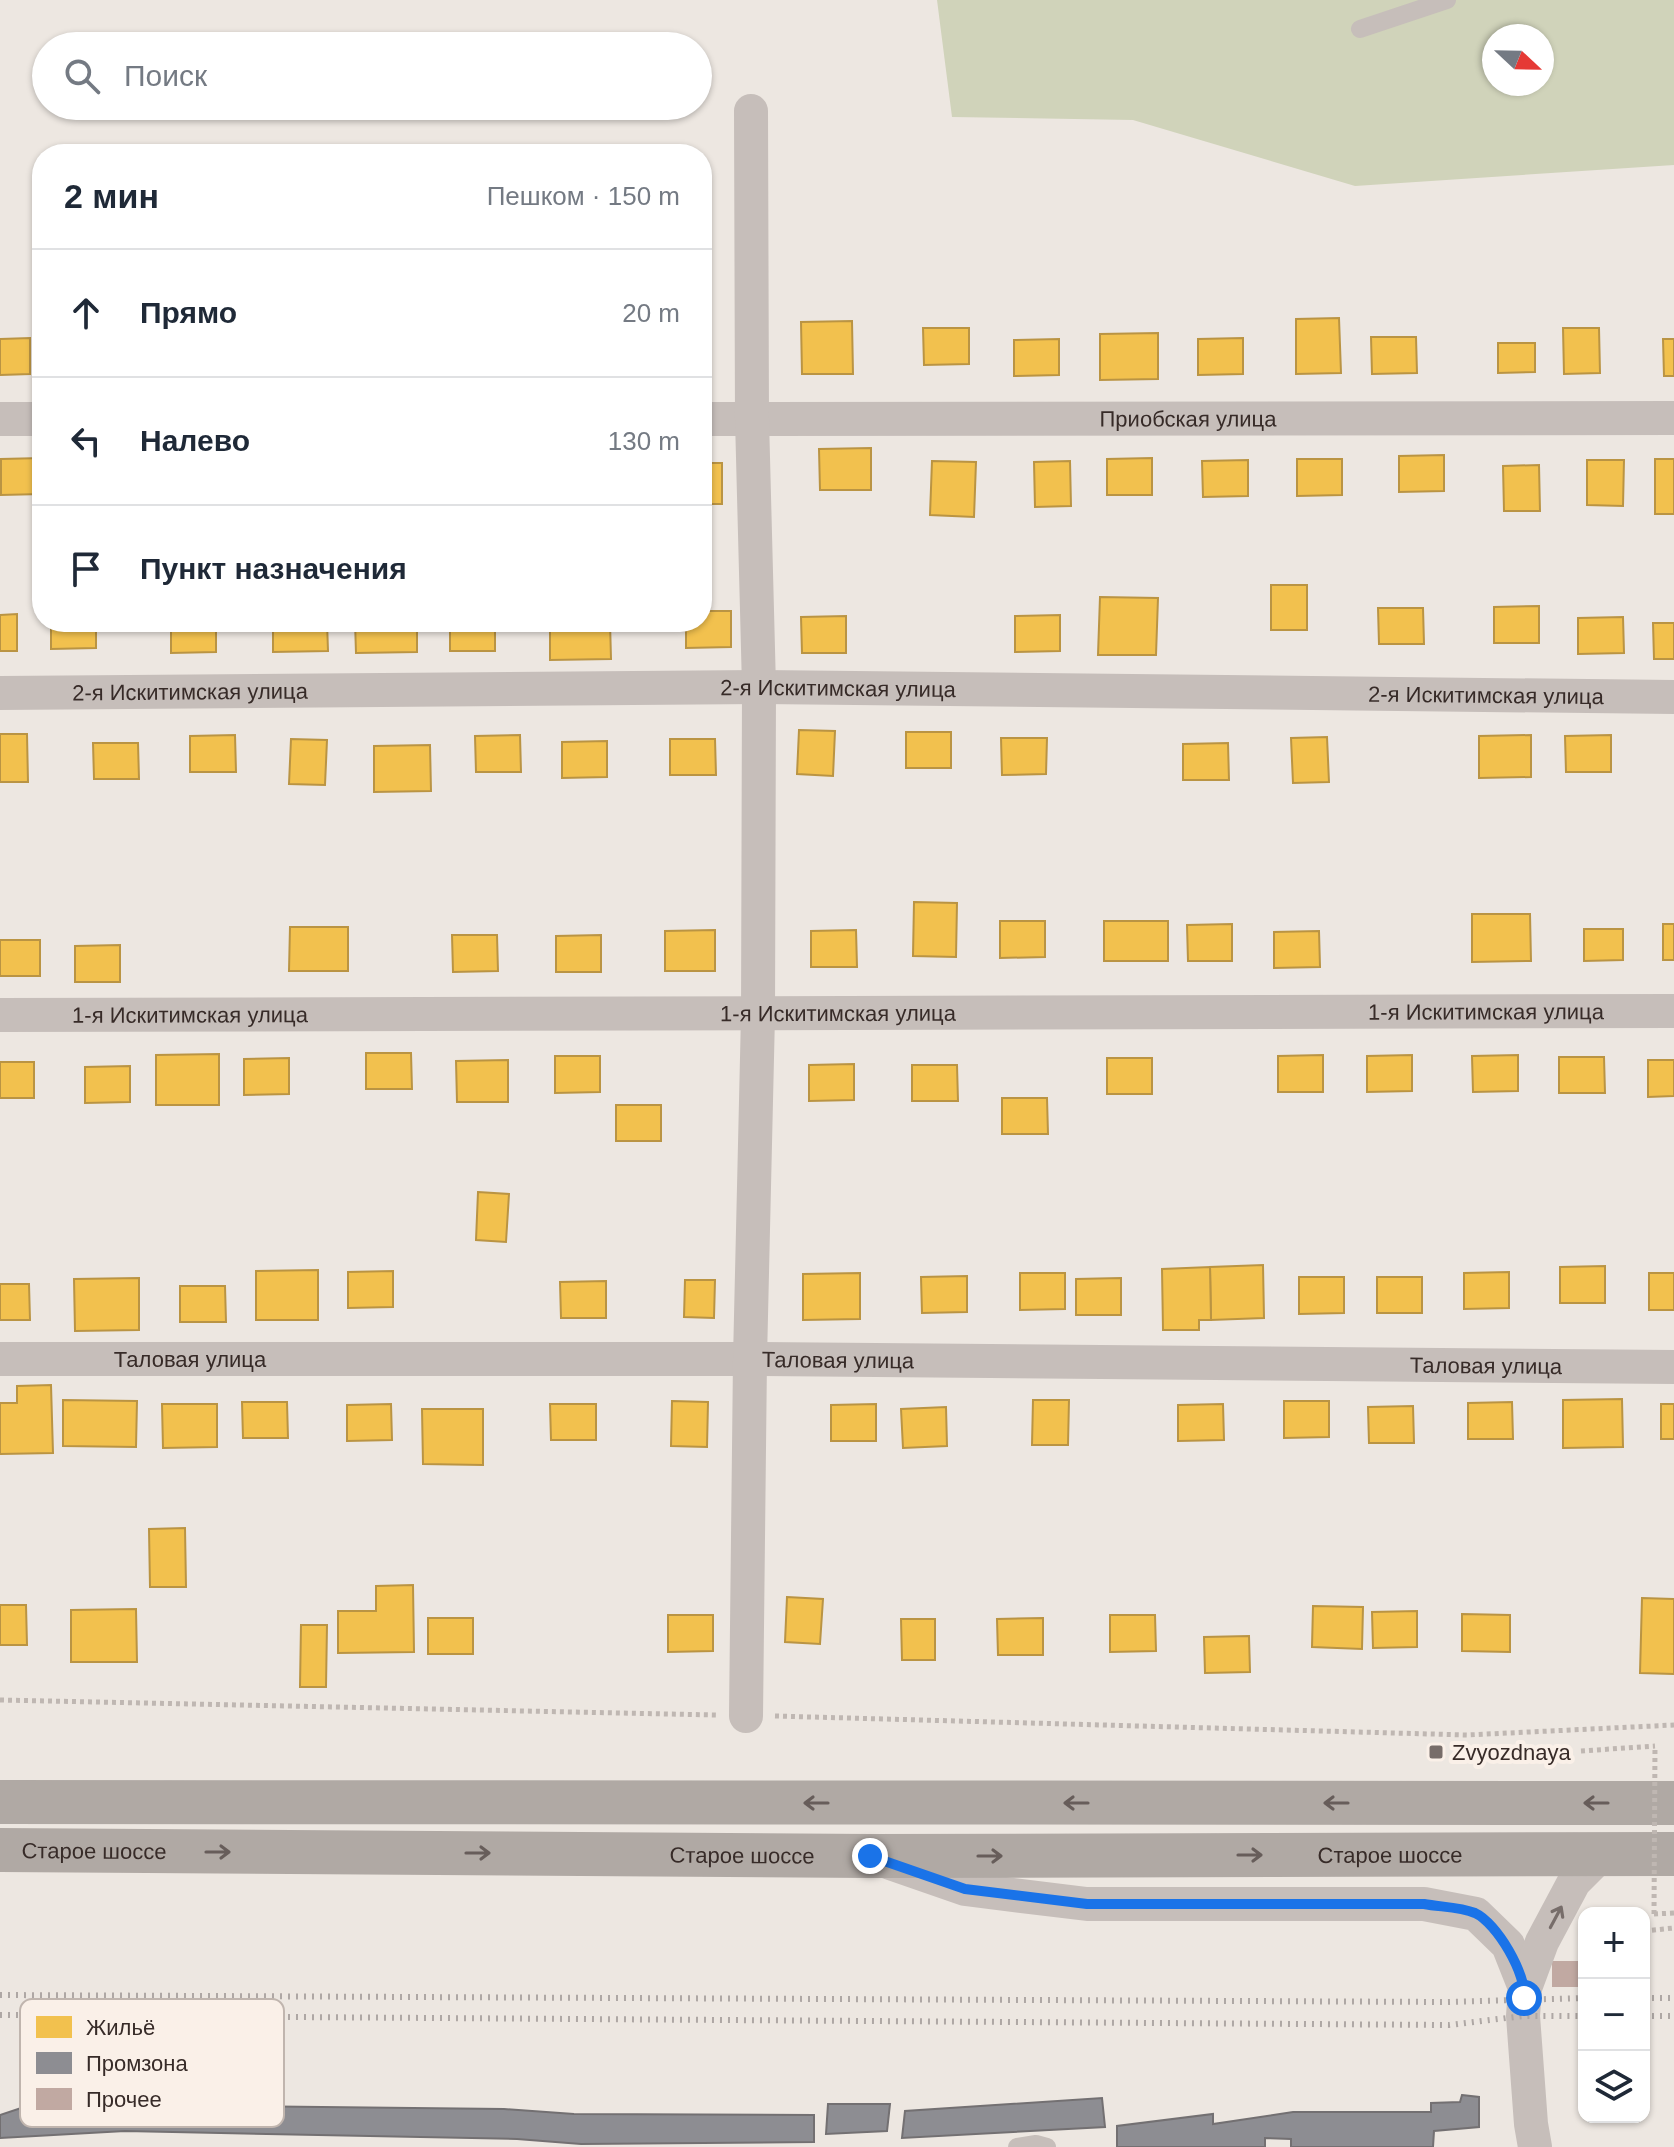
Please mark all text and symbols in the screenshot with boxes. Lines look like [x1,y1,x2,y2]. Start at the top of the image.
north arrow [1482,24,1554,96]
search box [32,32,712,120]
icon: search [60,54,104,98]
text: Поиск [124,59,207,92]
text: 2 мин [64,177,159,215]
text: Пешком · 150 m [487,181,680,211]
icon: ahead [64,291,108,335]
text: Прямо [140,296,237,329]
text: 20 m [622,298,680,328]
street label: Приобская улица [1100,406,1277,432]
icon: left [64,419,108,463]
text: Налево [140,424,250,457]
text: 130 m [608,426,680,456]
icon: arrive [64,547,108,591]
text: Пункт назначения [140,552,407,585]
street label: 2-я Искитимская улица [720,675,957,702]
street label: 2-я Искитимская улица [72,679,309,705]
street label: 2-я Искитимская улица [1368,682,1605,709]
street label: 1-я Искитимская улица [1368,999,1605,1025]
street label: 1-я Искитимская улица [720,1001,957,1026]
street label: 1-я Искитимская улица [72,1002,309,1028]
street label: Таловая улица [114,1347,267,1372]
street label: Таловая улица [762,1347,915,1373]
street label: Таловая улица [1410,1353,1563,1379]
place label: Zvyozdnaya [1452,1740,1571,1765]
marker: Zvyozdnaya [1427,1743,1445,1761]
one-way arrow [803,1795,830,1811]
one-way arrow [1063,1795,1090,1811]
one-way arrow [1323,1795,1350,1811]
one-way arrow [1583,1795,1610,1811]
street label: Старое шоссе [21,1838,167,1864]
route end [852,1838,888,1874]
street label: Старое шоссе [669,1843,815,1869]
street label: Старое шоссе [1317,1843,1463,1868]
one-way arrow [204,1844,231,1859]
one-way arrow [464,1845,491,1861]
one-way arrow [1236,1847,1263,1863]
one-way arrow [976,1848,1003,1864]
one-way arrow [1548,1905,1564,1929]
map controls [1578,1907,1650,2123]
button: + [1578,1907,1650,1979]
button: − [1578,1979,1650,2051]
route start [1506,1980,1542,2016]
legend [20,1999,284,2127]
text: Жильё [86,2015,155,2040]
text: Промзона [86,2051,188,2076]
button: layers [1578,2051,1650,2123]
text: Прочее [86,2087,162,2112]

